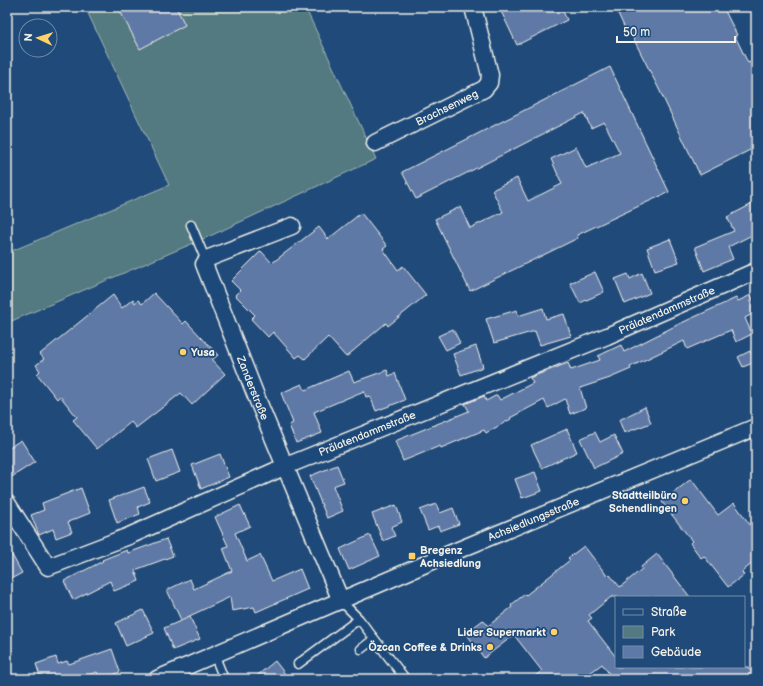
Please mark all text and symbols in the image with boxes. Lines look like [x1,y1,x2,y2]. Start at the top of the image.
north arrow [18,18,58,58]
scale bar [617,18,735,44]
text: 50 m [623,25,650,40]
text: N [22,33,35,42]
street label: Brachsenweg [414,87,480,129]
street label: Prälatendammstraße [617,284,717,337]
place label: Yusa [191,346,215,359]
marker: Yusa [178,347,188,357]
street label: Zanderstraße [234,353,271,422]
street label: Prälatendammstraße [317,408,418,459]
place label: Stadtteilbüro Schendlingen [609,489,677,515]
street label: Achsiedlungsstraße [486,495,582,544]
marker: Stadtteilbüro Schendlingen [680,496,690,506]
place label: Bregenz Achsiedlung [419,544,481,570]
marker: Bregenz Achsiedlung [407,551,417,561]
legend [615,596,745,668]
text: Straße [651,605,687,620]
text: Park [651,625,675,640]
place label: Lider Supermarkt [457,626,546,639]
marker: Lider Supermarkt [549,627,559,637]
place label: Özcan Coffee & Drinks [369,640,483,654]
marker: Özcan Coffee & Drinks [485,642,495,652]
text: Gebäude [651,645,701,660]

